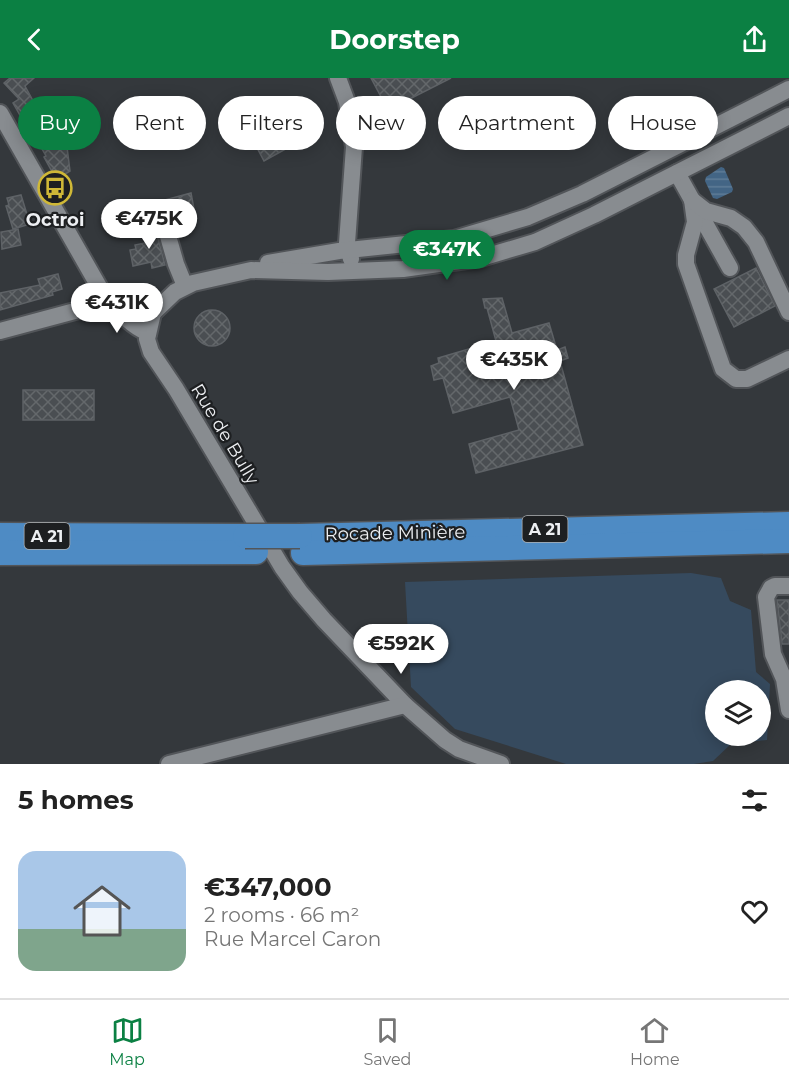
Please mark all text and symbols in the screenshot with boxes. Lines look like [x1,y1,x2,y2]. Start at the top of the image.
icon: back [18,23,51,56]
text: Doorstep [329,23,460,56]
icon: share [738,23,771,56]
chip: Buy [18,96,101,150]
chip: Rent [113,96,206,150]
chip: Filters [218,96,324,150]
chip: New [336,96,426,150]
chip: Apartment [438,96,596,150]
chip: House [608,96,718,150]
bus stop icon: Octroi [37,170,73,206]
pin: €475K [107,199,191,250]
text: €475K [115,206,183,230]
place label: Octroi [26,209,84,231]
pin: €347K [405,230,489,281]
text: €347K [413,237,481,261]
pin: €431K [75,283,159,334]
text: €431K [85,290,149,314]
pin: €435K [472,340,556,391]
text: €435K [480,347,548,371]
street label: Rue de Bully [186,380,264,489]
road number: A 21 [522,516,568,542]
street label: Rocade Minière [325,521,466,545]
road number: A 21 [24,523,70,549]
pin: €592K [359,624,443,675]
text: €592K [367,631,435,655]
map controls [705,680,771,746]
button: layers [705,680,771,746]
text: 5 homes [18,784,134,816]
icon: filters [738,784,771,817]
text: €347,000 [204,871,332,903]
icon: home [66,875,138,947]
icon: heart [738,895,771,928]
text: 2 rooms · 66 m² [204,903,359,927]
text: Rue Marcel Caron [204,927,381,951]
tab: Map [109,1014,145,1069]
tab: Saved [363,1014,411,1069]
tab: Home [630,1014,680,1069]

